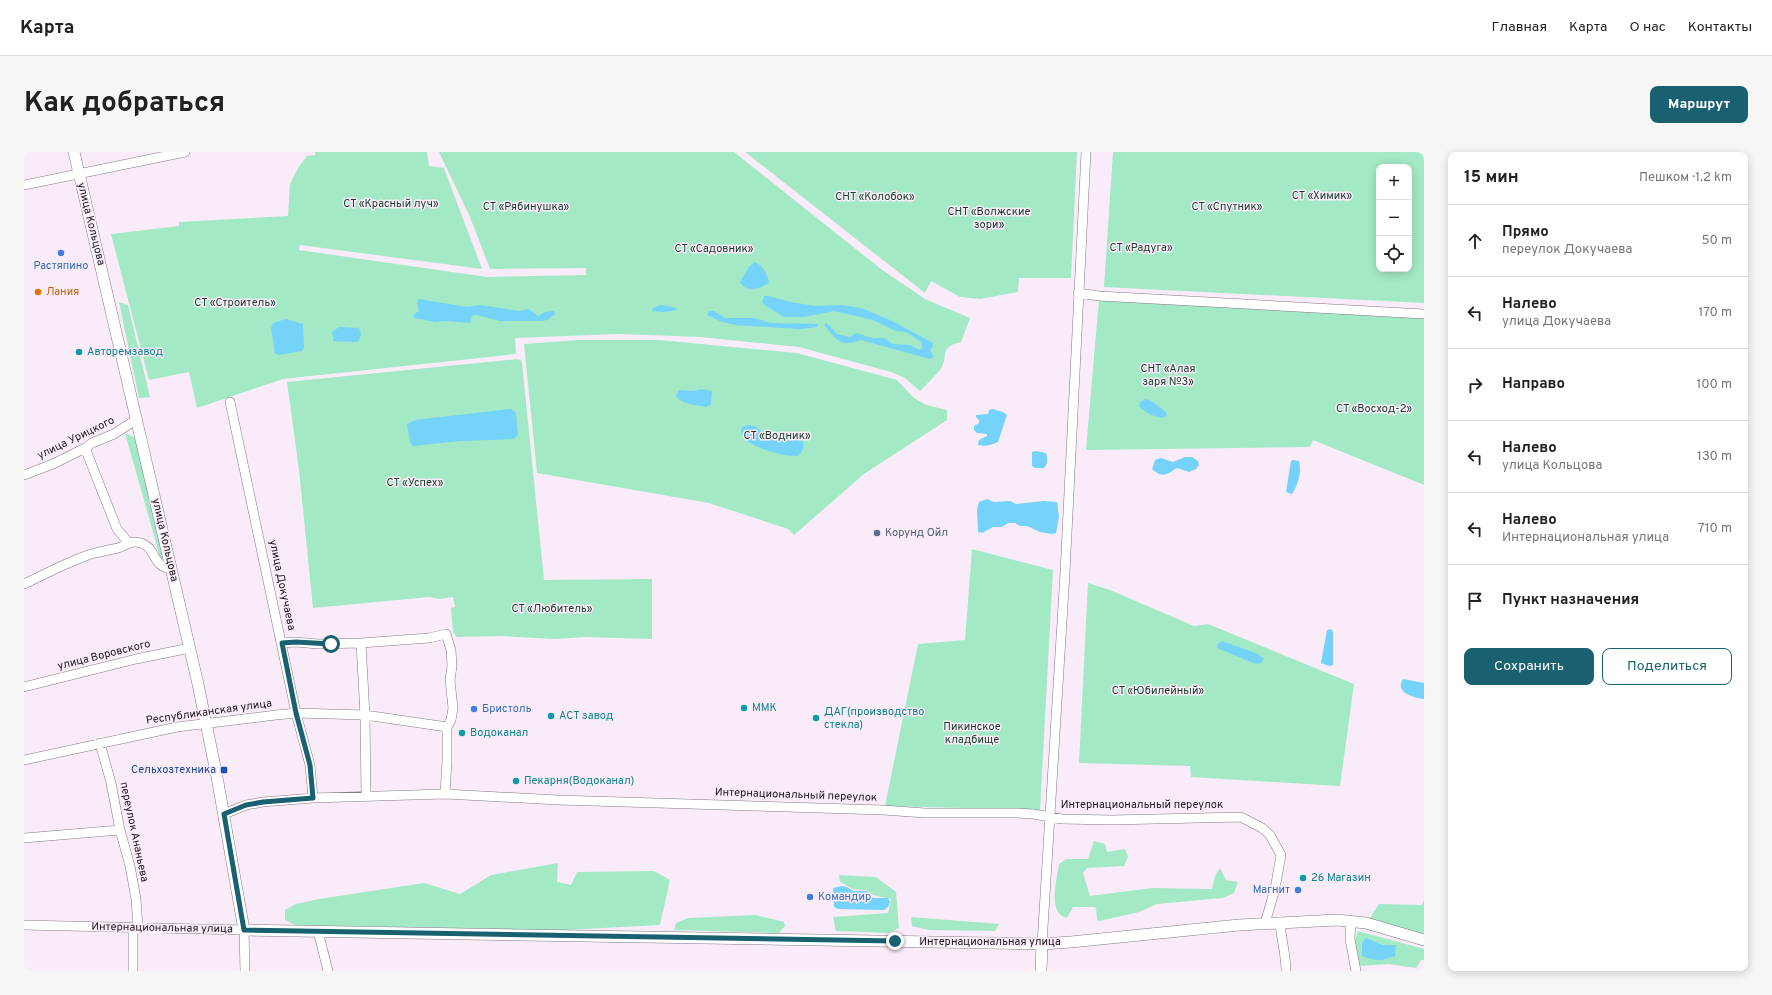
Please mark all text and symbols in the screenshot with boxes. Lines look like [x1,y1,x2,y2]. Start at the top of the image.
text: Карта [20,16,74,40]
text: Главная [1492,19,1547,36]
text: Карта [1569,19,1607,36]
text: О нас [1629,19,1666,36]
text: Контакты [1688,19,1752,36]
text: Как добраться [24,86,225,122]
button: Маршрут [1650,86,1748,123]
map controls [1376,164,1412,272]
button: + [1376,164,1412,200]
text: 15 мин [1464,167,1519,189]
text: Пешком · 1.2 km [1639,170,1732,186]
street label: улица Кольцова [74,181,108,267]
park label: СТ «Химик» [1292,189,1353,203]
park label: СНТ «Колобок» [835,190,915,204]
park label: СТ «Красный луч» [343,197,439,211]
park label: СТ «Рябинушка» [483,200,569,214]
park label: СТ «Спутник» [1191,200,1263,214]
button: − [1376,200,1412,236]
park label: СНТ «Волжские зори» [948,205,1030,232]
text: Прямо [1502,223,1549,242]
icon: ahead [1464,230,1486,252]
text: 50 m [1702,233,1732,249]
button: locate [1376,236,1412,272]
park label: СТ «Радуга» [1109,241,1173,255]
park label: СТ «Садовник» [674,242,754,256]
text: переулок Докучаева [1502,242,1632,258]
marker: Растяпино [56,248,66,258]
place label: Растяпино [33,259,89,273]
place label: Лания [46,285,79,299]
marker: Лания [33,287,43,297]
text: Налево [1502,295,1557,314]
park label: СТ «Строитель» [194,296,276,310]
icon: left [1464,302,1486,324]
text: 170 m [1698,305,1732,321]
text: улица Докучаева [1502,314,1611,330]
place label: Авторемзавод [87,345,163,359]
marker: Авторемзавод [74,347,84,357]
park label: СНТ «Алая заря №3» [1140,362,1196,389]
icon: right [1464,374,1486,396]
text: Направо [1502,375,1565,394]
text: 100 m [1696,377,1732,393]
park label: СТ «Восход-2» [1336,402,1412,416]
street label: улица Урицкого [35,413,117,463]
park label: СТ «Водник» [743,429,811,443]
text: Налево [1502,439,1557,458]
icon: left [1464,446,1486,468]
text: 130 m [1697,449,1732,465]
text: улица Кольцова [1502,458,1602,474]
park label: СТ «Успех» [386,476,444,490]
street label: улица Кольцова [149,497,181,583]
text: Налево [1502,511,1557,530]
icon: left [1464,518,1486,540]
text: 710 m [1698,521,1732,537]
place label: Корунд Ойл [885,526,948,540]
marker: Корунд Ойл [872,528,882,538]
text: Интернациональная улица [1502,530,1669,546]
street label: улица Докучаева [266,538,298,632]
icon: arrive [1464,590,1486,612]
text: Пункт назначения [1502,591,1639,610]
park label: СТ «Любитель» [512,602,593,616]
route start [322,635,340,653]
street label: улица Воровского [56,637,152,673]
button: Сохранить [1464,648,1594,685]
button: Поделиться [1602,648,1732,685]
park label: СТ «Юбилейный» [1112,684,1205,698]
street label: Республиканская улица [145,696,273,728]
place label: ММК [752,701,777,715]
place label: Бристоль [482,702,532,716]
marker: ММК [739,703,749,713]
marker: Бристоль [469,704,479,714]
place label: ДАГ(производство стекла) [824,705,925,732]
place label: АСТ завод [559,709,613,723]
marker: АСТ завод [546,711,556,721]
marker: ДАГ(производство стекла) [811,713,821,723]
park label: Пикинское кладбище [943,720,1001,747]
place label: Водоканал [470,726,528,740]
marker: Водоканал [457,728,467,738]
place label: Сельхозтехника [131,763,216,777]
marker: Сельхозтехника [219,765,229,775]
place label: Пекарня(Водоканал) [524,774,634,788]
marker: Пекарня(Водоканал) [511,776,521,786]
street label: переулок Ананьева [117,781,151,884]
street label: Интернациональный переулок [715,785,877,805]
street label: Интернациональный переулок [1061,798,1223,812]
place label: 26 Магазин [1311,871,1371,885]
marker: 26 Магазин [1298,873,1308,883]
place label: Магнит [1253,883,1290,897]
marker: Магнит [1293,885,1303,895]
place label: Командир [818,890,871,904]
marker: Командир [805,892,815,902]
street label: Интернациональная улица [91,920,233,936]
route end [886,932,904,950]
street label: Интернациональная улица [919,935,1061,949]

